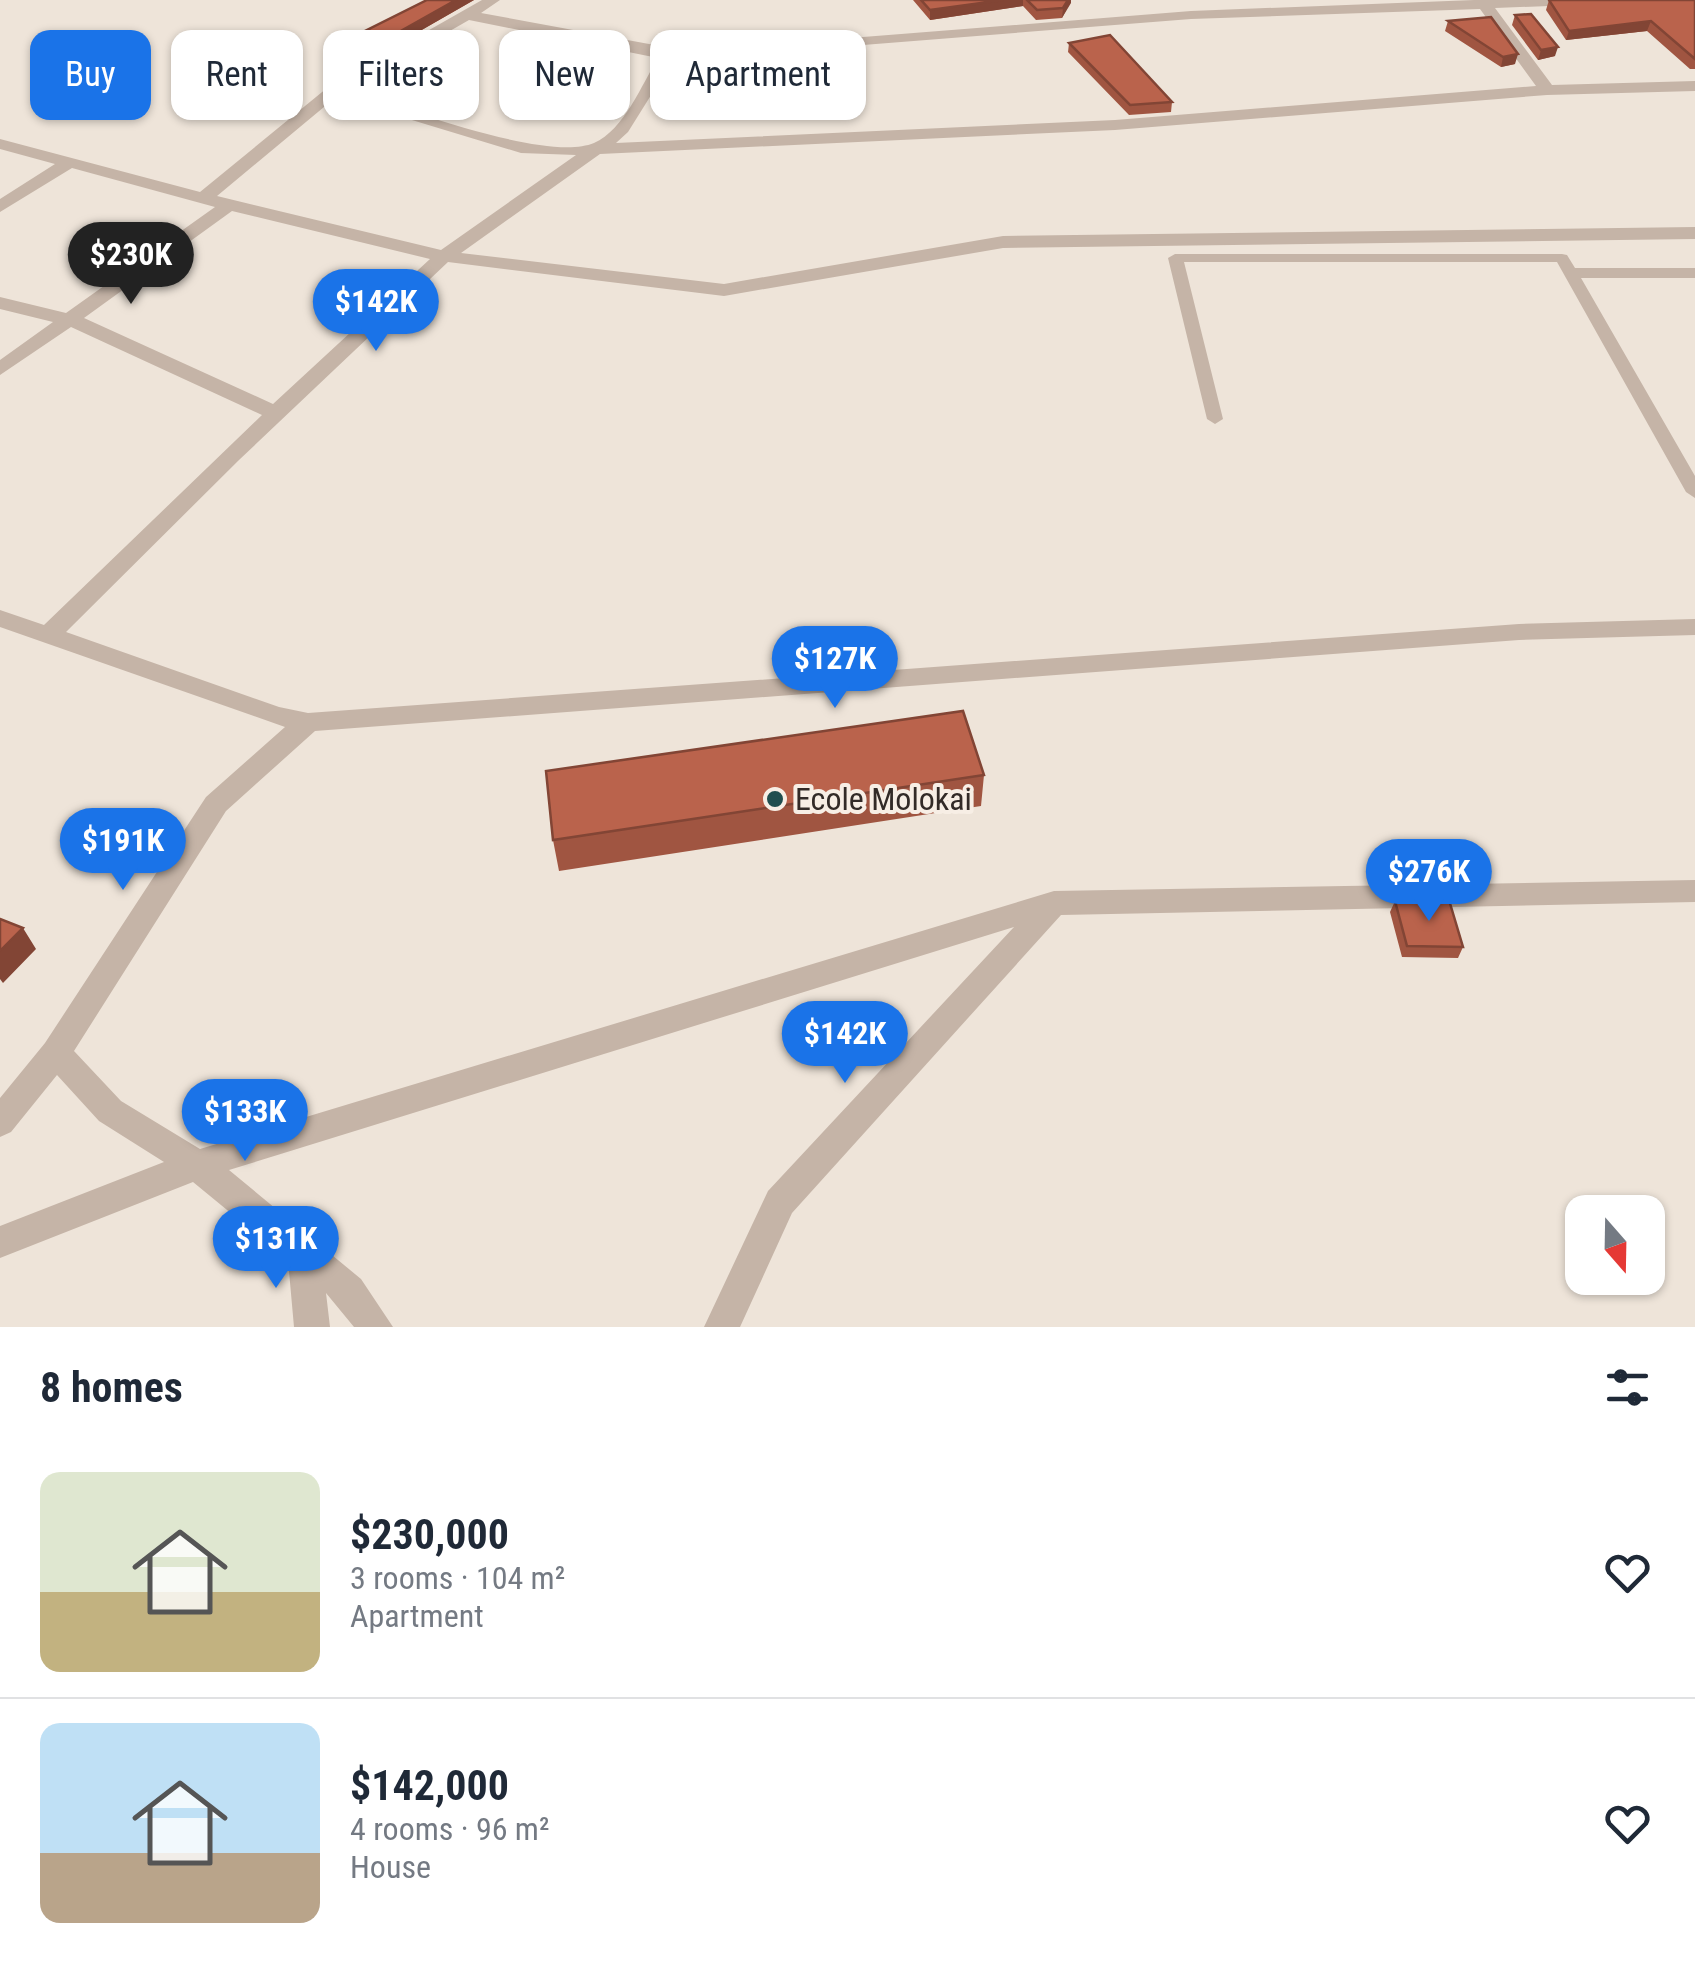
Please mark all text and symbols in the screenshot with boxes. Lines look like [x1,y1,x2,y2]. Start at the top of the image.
chip: Buy [30,30,151,120]
chip: Rent [171,30,303,120]
chip: Filters [323,30,479,120]
chip: New [499,30,630,120]
chip: Apartment [650,30,866,120]
pin: $230K [61,222,201,307]
text: $230K [90,235,172,273]
pin: $142K [306,269,446,354]
text: $142K [335,282,417,320]
pin: $127K [765,626,905,711]
text: $127K [794,639,876,677]
place label: Ecole Molokai [795,780,972,818]
marker: Ecole Molokai [764,788,786,810]
pin: $191K [53,808,193,893]
text: $191K [82,821,164,859]
pin: $276K [1359,839,1499,924]
text: $276K [1388,852,1470,890]
pin: $142K [775,1001,915,1086]
text: $142K [804,1014,886,1052]
pin: $133K [175,1079,315,1164]
text: $133K [204,1092,286,1130]
north arrow [1565,1195,1665,1295]
map controls [1565,1195,1665,1295]
pin: $131K [206,1206,346,1291]
text: $131K [235,1219,317,1257]
icon: filters [1600,1360,1655,1415]
text: 8 homes [40,1363,183,1412]
text: $230,000 [350,1510,509,1559]
icon: home [120,1512,240,1632]
icon: heart [1600,1545,1655,1600]
text: 3 rooms · 104 m² [350,1559,565,1597]
text: Apartment [350,1597,484,1635]
text: $142,000 [350,1761,509,1810]
icon: home [120,1763,240,1883]
icon: heart [1600,1796,1655,1851]
text: 4 rooms · 96 m² [350,1810,549,1848]
text: House [350,1848,431,1886]

